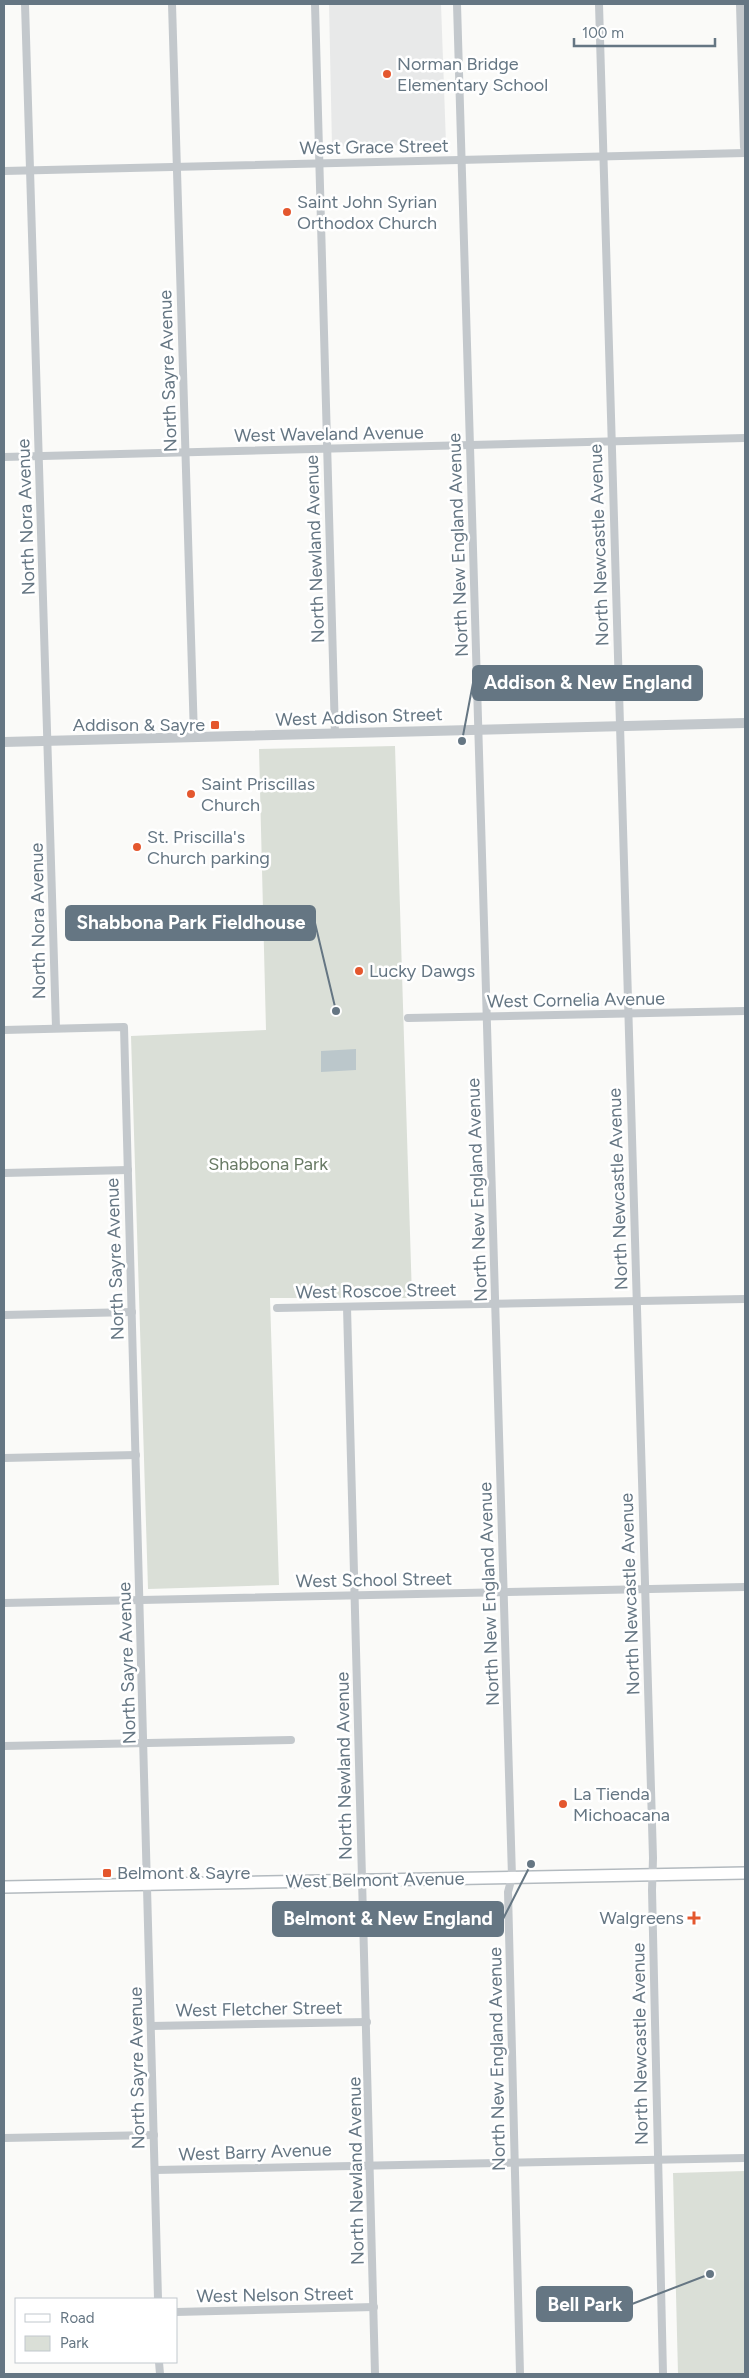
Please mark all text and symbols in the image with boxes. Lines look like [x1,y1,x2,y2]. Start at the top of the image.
scale bar [574,15,715,47]
text: 100 m [582,24,624,42]
place label: Norman Bridge Elementary School [397,53,548,96]
marker: Norman Bridge Elementary School [381,68,393,80]
street label: West Grace Street [299,135,449,159]
place label: Saint John Syrian Orthodox Church [297,191,437,234]
marker: Saint John Syrian Orthodox Church [281,206,293,218]
street label: North Sayre Avenue [154,289,182,453]
street label: West Waveland Avenue [234,421,424,447]
street label: North New England Avenue [443,432,473,657]
street label: North Nora Avenue [12,438,40,596]
street label: North Newcastle Avenue [584,443,614,647]
street label: North Newland Avenue [301,454,329,644]
callout: Addison & New England [473,666,702,700]
text: Addison & New England [484,671,692,694]
street label: West Addison Street [275,703,443,731]
place label: Addison & Sayre [73,714,205,736]
marker: Addison & Sayre [209,719,221,731]
place label: Saint Priscillas Church [201,773,315,816]
marker: Saint Priscillas Church [185,788,197,800]
place label: St. Priscilla's Church parking [147,826,270,869]
marker: St. Priscilla's Church parking [131,841,143,853]
street label: North Nora Avenue [26,842,50,1000]
callout: Shabbona Park Fieldhouse [66,906,315,940]
text: Shabbona Park Fieldhouse [76,911,306,934]
place label: Lucky Dawgs [369,960,475,982]
marker: Lucky Dawgs [353,965,365,977]
street label: West Cornelia Avenue [487,987,665,1013]
street label: North New England Avenue [462,1077,492,1302]
street label: North Newcastle Avenue [603,1087,633,1291]
park label: Shabbona Park [208,1153,328,1175]
street label: North Sayre Avenue [101,1177,129,1341]
street label: West Roscoe Street [295,1279,457,1303]
street label: North New England Avenue [474,1481,504,1706]
street label: North Newcastle Avenue [615,1492,645,1696]
street label: West School Street [296,1568,453,1592]
street label: North Sayre Avenue [113,1581,141,1745]
street label: North Newland Avenue [331,1671,357,1860]
place label: La Tienda Michoacana [573,1783,670,1826]
marker: La Tienda Michoacana [557,1798,569,1810]
place label: Belmont & Sayre [117,1862,251,1884]
marker: Belmont & Sayre [101,1867,113,1879]
street label: West Belmont Avenue [285,1867,465,1893]
callout: Belmont & New England [273,1902,503,1936]
text: Belmont & New England [283,1907,493,1930]
place label: Walgreens [600,1907,684,1929]
marker: Walgreens [688,1912,700,1924]
street label: North Newcastle Avenue [627,1942,653,2145]
street label: North New England Avenue [484,1947,510,2171]
street label: North Sayre Avenue [125,1986,149,2149]
street label: West Fletcher Street [175,1997,343,2021]
street label: North Newland Avenue [343,2076,369,2265]
street label: West Barry Avenue [178,2138,332,2166]
street label: West Nelson Street [196,2283,354,2307]
callout: Bell Park [537,2287,632,2321]
text: Bell Park [548,2293,623,2316]
legend [15,2298,178,2363]
text: Road [60,2309,95,2327]
text: Park [60,2334,89,2352]

